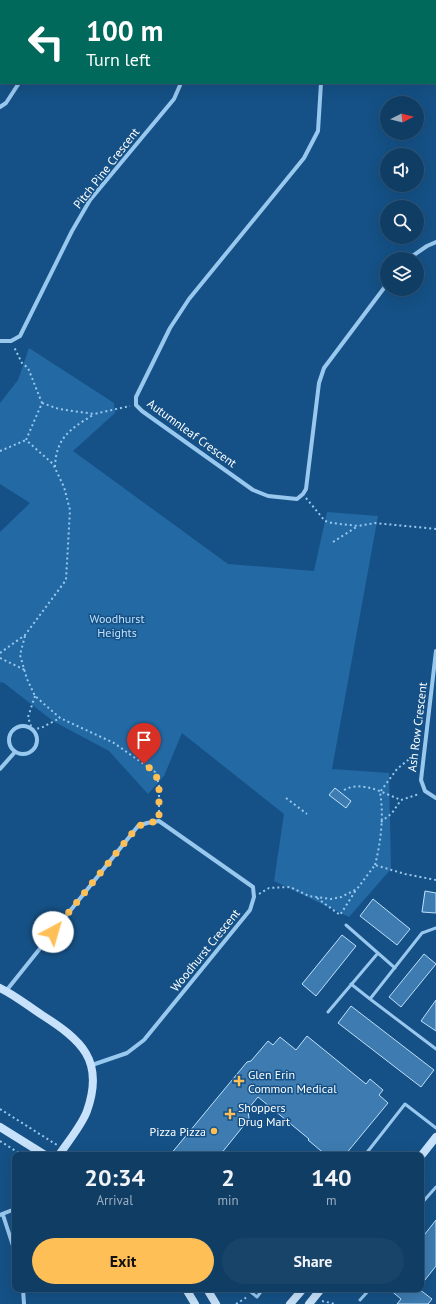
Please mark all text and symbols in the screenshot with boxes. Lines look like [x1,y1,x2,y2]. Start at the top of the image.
text: 100 m [86,12,163,49]
icon: left [20,16,72,68]
text: Turn left [86,48,151,71]
north arrow [380,96,424,140]
map controls [380,96,424,296]
street label: Pitch Pine Crescent [70,125,142,211]
button: sound [380,148,424,192]
button: search [380,200,424,244]
button: layers [380,252,424,296]
street label: Autumnleaf Crescent [144,396,240,470]
park label: Woodhurst Heights [90,611,145,640]
street label: Ash Row Crescent [404,681,430,773]
pin [127,723,161,764]
icon: arrive [133,729,155,751]
street label: Woodhurst Crescent [167,906,243,994]
position arrow [32,911,74,953]
place label: Glen Erin Common Medical [248,1067,337,1096]
marker: Glen Erin Common Medical [233,1075,245,1087]
place label: Shoppers Drug Mart [238,1100,290,1129]
marker: Shoppers Drug Mart [225,1109,235,1119]
place label: Pizza Pizza [150,1124,206,1139]
marker: Pizza Pizza [209,1126,219,1136]
text: 20:34 [84,1162,145,1193]
text: 2 [221,1162,235,1193]
text: 140 [311,1162,352,1193]
text: Arrival [97,1192,133,1209]
text: min [217,1192,239,1209]
text: m [326,1192,337,1209]
button: Exit [32,1238,214,1284]
button: Share [222,1238,404,1284]

